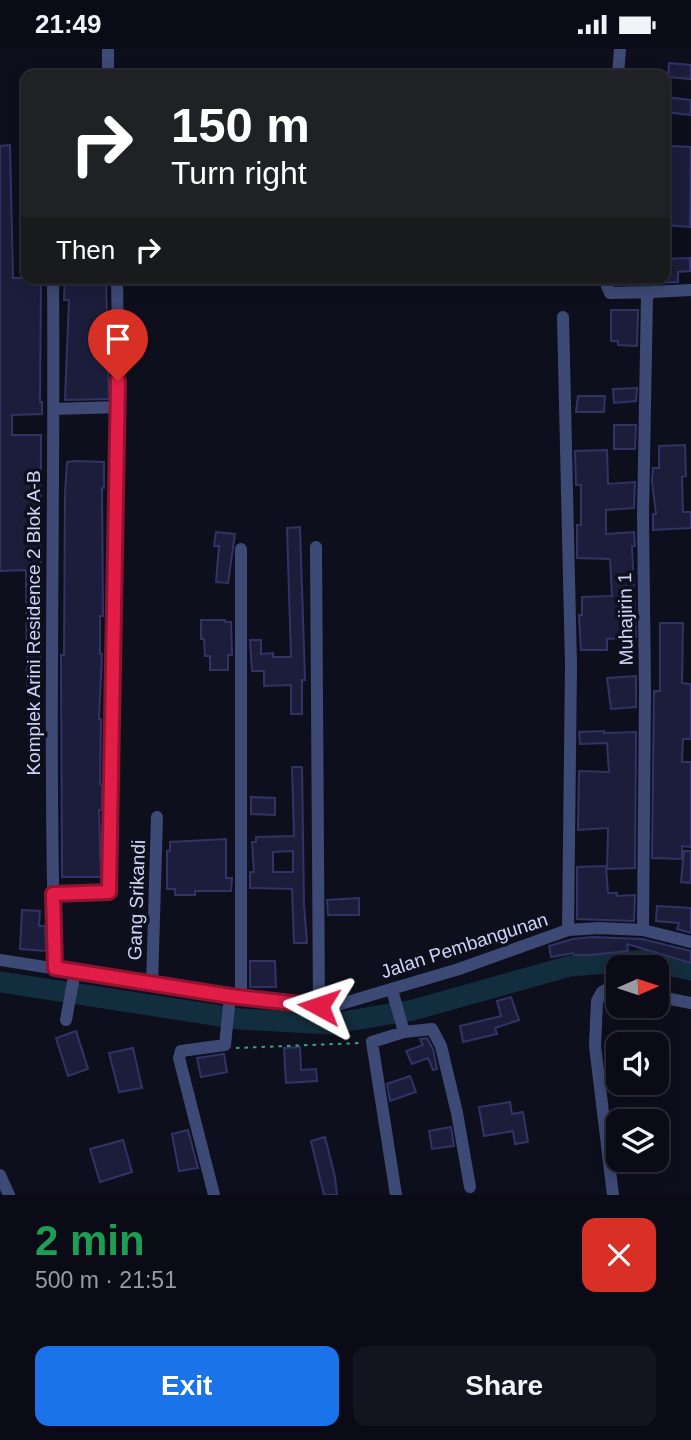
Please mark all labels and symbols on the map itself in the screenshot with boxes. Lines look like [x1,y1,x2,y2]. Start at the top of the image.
pin [88,309,148,381]
street label: Komplek Arini Residence 2 Blok A-B [23,470,44,776]
street label: Muhajirin 1 [614,572,637,666]
street label: Gang Srikandi [124,839,149,961]
street label: Jalan Pembangunan [378,909,550,982]
north arrow [606,955,668,1019]
position arrow [282,969,356,1043]

